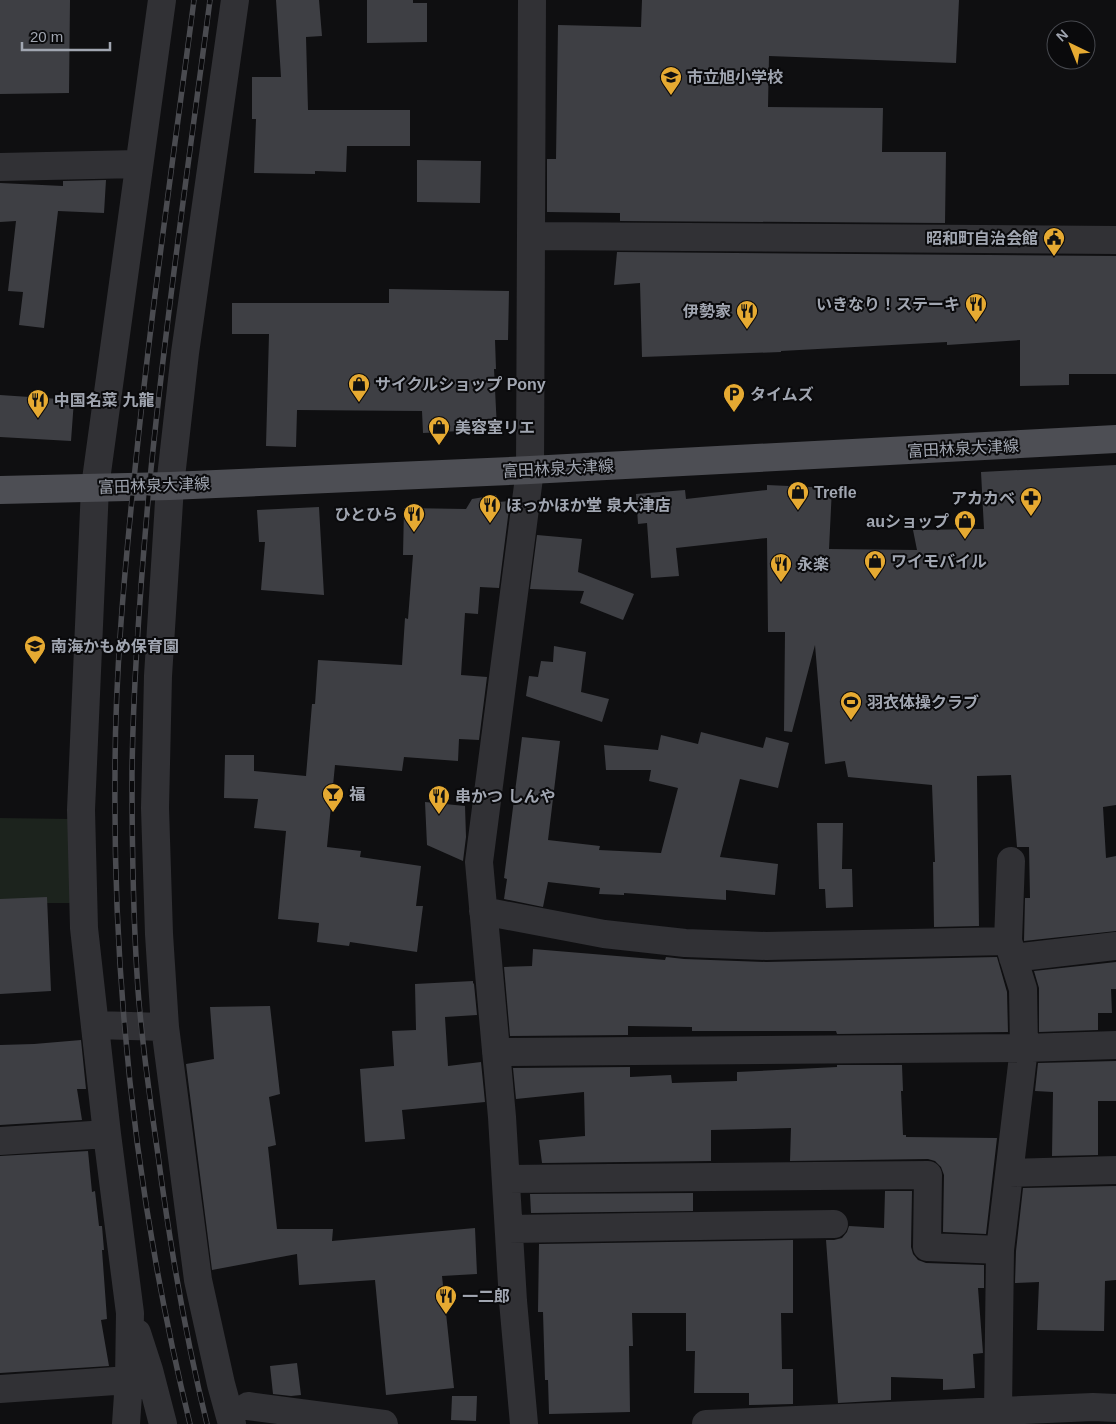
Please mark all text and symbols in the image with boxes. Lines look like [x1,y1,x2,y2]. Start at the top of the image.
scale bar [22,20,110,52]
north arrow [1046,20,1096,70]
text: N [1053,26,1071,45]
text: 20 m [30,28,63,45]
school or university icon: 市立旭小学校 [659,65,683,96]
place label: 市立旭小学校 [687,69,783,86]
public building icon: 昭和町自治会館 [1042,226,1066,257]
place label: 昭和町自治会館 [926,230,1038,247]
restaurant icon: いきなり！ステーキ [964,292,988,323]
place label: いきなり！ステーキ [816,296,960,313]
restaurant icon: 伊勢家 [735,299,759,330]
place label: 伊勢家 [682,303,731,320]
shop icon: サイクルショップ Pony [347,372,371,403]
place label: サイクルショップ Pony [375,376,546,393]
parking icon: タイムズ [722,382,746,413]
place label: タイムズ [750,386,814,403]
restaurant icon: 中国名菜 九龍 [26,388,50,419]
place label: 中国名菜 九龍 [54,392,154,409]
shop icon: 美容室リエ [427,415,451,446]
place label: 美容室リエ [455,419,535,436]
street label: 富田林泉大津線 [907,437,1019,460]
street label: 富田林泉大津線 [502,457,614,480]
street label: 富田林泉大津線 [98,475,210,496]
shop icon: Trefle [786,480,810,511]
place label: Trefle [814,484,857,501]
pharmacy icon: アカカベ [1019,486,1043,517]
place label: アカカベ [951,490,1015,507]
restaurant icon: ほっかほか堂 泉大津店 [478,493,502,524]
place label: ほっかほか堂 泉大津店 [506,497,670,514]
restaurant icon: ひとひら [402,502,426,533]
place label: ひとひら [334,506,398,523]
shop icon: auショップ [953,509,977,540]
place label: auショップ [866,513,949,530]
shop icon: ワイモバイル [863,549,887,580]
restaurant icon: 永楽 [769,552,793,583]
place label: ワイモバイル [891,553,987,570]
place label: 永楽 [797,556,829,573]
school or university icon: 南海かもめ保育園 [23,634,47,665]
place label: 南海かもめ保育園 [51,638,179,655]
sports icon: 羽衣体操クラブ [839,690,863,721]
place label: 羽衣体操クラブ [867,694,979,711]
bar icon: 福 [321,782,345,813]
restaurant icon: 串かつ しんや [427,784,451,815]
place label: 福 [349,786,365,803]
place label: 串かつ しんや [455,788,555,805]
restaurant icon: 一二郎 [434,1284,458,1315]
place label: 一二郎 [462,1288,510,1305]

